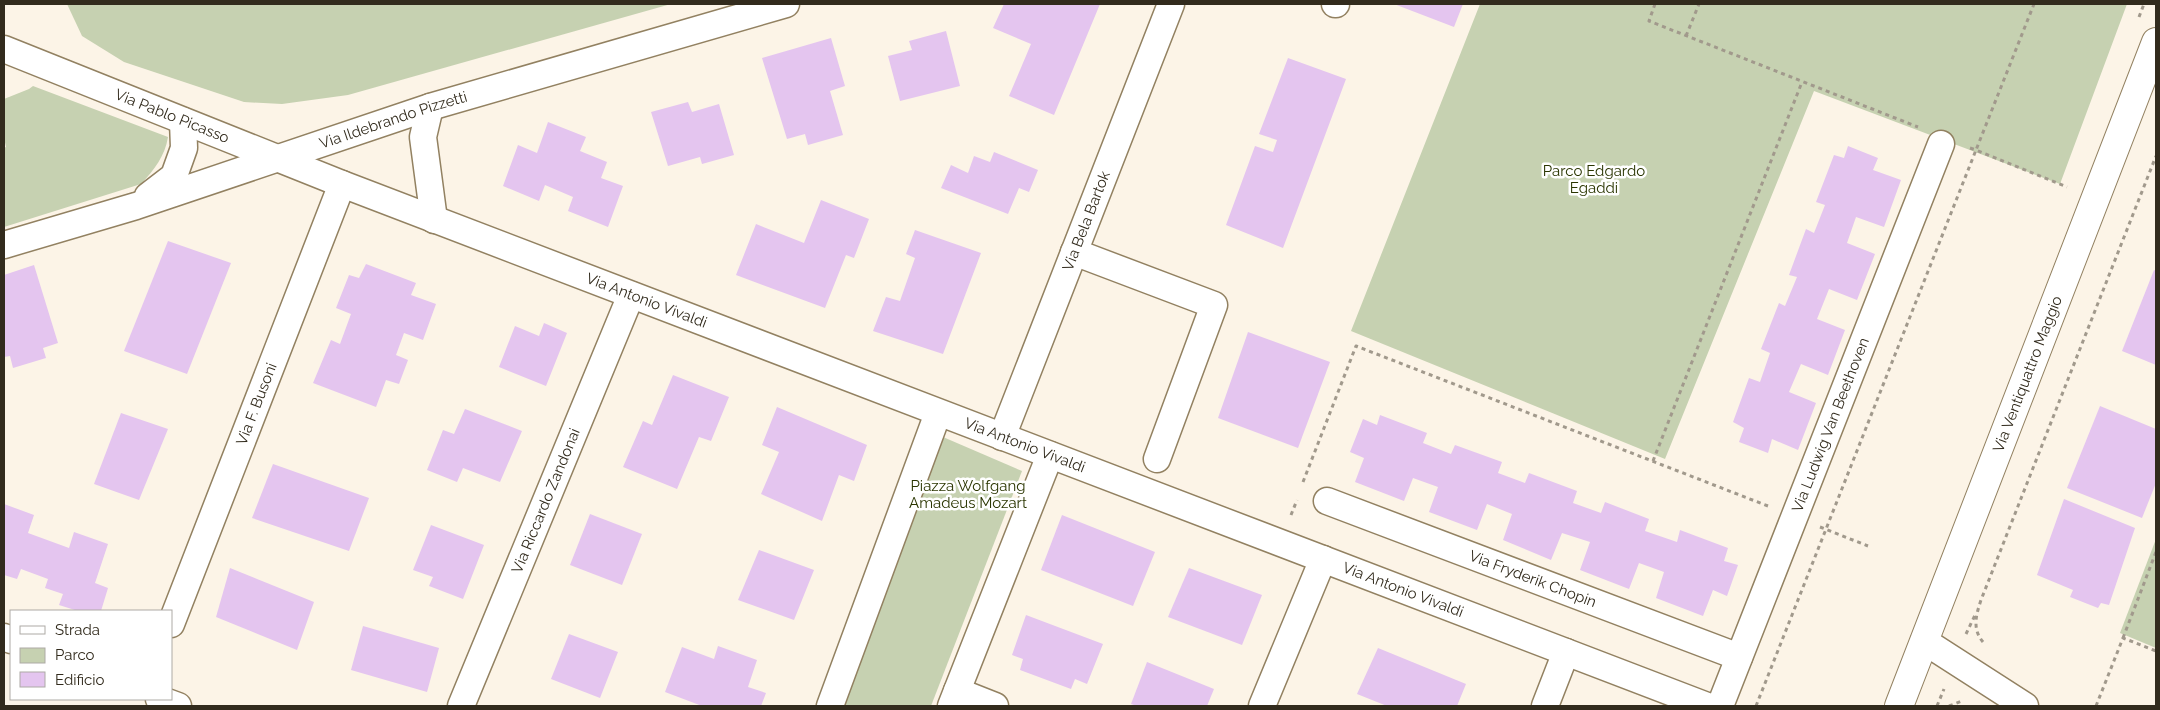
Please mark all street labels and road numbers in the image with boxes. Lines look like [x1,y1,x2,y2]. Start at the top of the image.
street label: Via Pablo Picasso [112,85,232,147]
street label: Via Ildebrando Pizzetti [317,88,469,153]
street label: Via Bela Bartok [1059,168,1114,273]
street label: Via Antonio Vivaldi [583,269,710,332]
street label: Via Ventiquattro Maggio [1989,293,2066,455]
street label: Via Ludwig Van Beethoven [1788,335,1873,515]
street label: Via F. Busoni [232,360,281,448]
street label: Via Antonio Vivaldi [962,414,1088,476]
street label: Via Riccardo Zandonai [508,426,584,576]
street label: Via Fryderik Chopin [1467,547,1599,611]
street label: Via Antonio Vivaldi [1340,558,1466,621]

